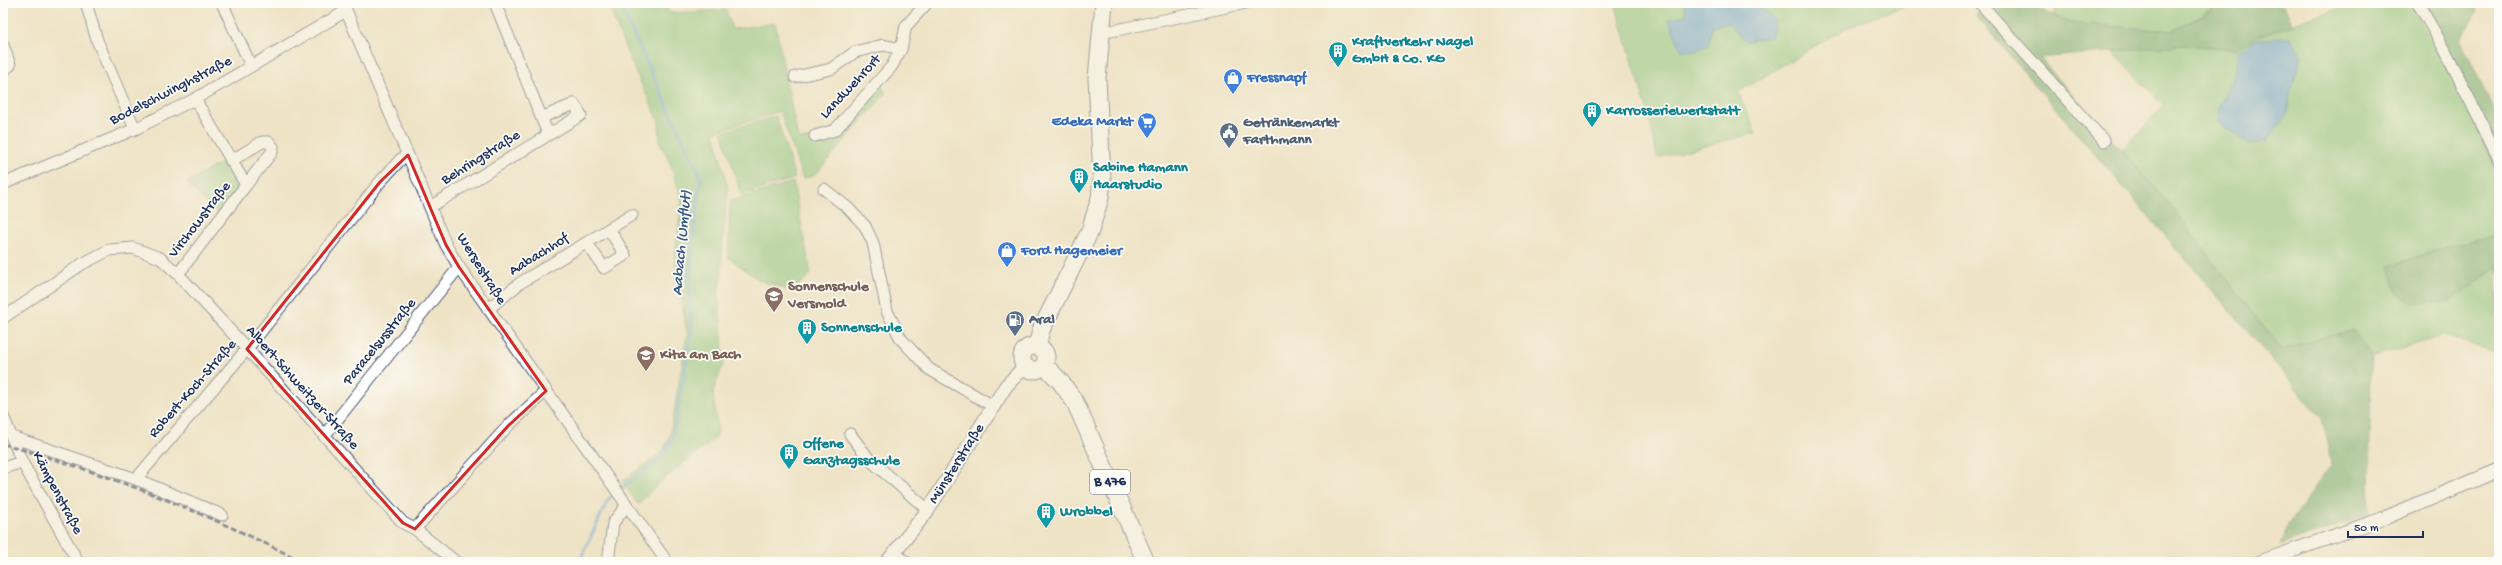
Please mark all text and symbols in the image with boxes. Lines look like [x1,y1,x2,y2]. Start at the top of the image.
place label: Kraftverkehr Nagel GmbH & Co. KG [1351,33,1474,68]
building icon: Kraftverkehr Nagel GmbH & Co. KG [1327,40,1349,68]
street label: Landwehrort [817,50,887,123]
street label: Bodelschwinghstraße [106,52,235,130]
shop icon: Fressnapf [1222,67,1244,95]
place label: Fressnapf [1246,69,1308,87]
building icon: Karrosseriewerkstatt [1581,100,1603,128]
place label: Karrosseriewerkstatt [1605,102,1742,120]
supermarket icon: Edeka Markt [1136,111,1158,139]
place label: Edeka Markt [1052,113,1135,131]
place label: Getränkemarkt Farthmann [1242,114,1340,149]
public building icon: Getränkemarkt Farthmann [1218,121,1240,149]
street label: Behringstraße [437,126,524,190]
place label: Sabine Hamann Haarstudio [1093,159,1189,194]
building icon: Sabine Hamann Haarstudio [1068,166,1090,194]
street label: Virchowstraße [164,178,235,262]
water label: Aabach (Umflut) [669,189,697,296]
street label: Aabachhof [506,229,573,280]
street label: Wersestraße [452,230,510,308]
shop icon: Ford Hagemeier [996,240,1018,268]
place label: Ford Hagemeier [1020,242,1124,260]
place label: Sonnenschule Versmold [787,278,870,313]
school or university icon: Sonnenschule Versmold [763,285,785,313]
street label: Paracelsusstraße [339,295,421,390]
fuel station icon: Aral [1004,309,1026,337]
place label: Aral [1028,311,1055,329]
building icon: Sonnenschule [796,317,818,345]
place label: Sonnenschule [821,319,903,337]
street label: Albert-Schweitzer-Straße [242,322,363,454]
street label: Robert-Koch-Straße [145,336,241,442]
school or university icon: Kita am Bach [635,344,657,372]
place label: Kita am Bach [659,346,741,364]
street label: Münsterstraße [925,420,989,508]
place label: Offene Ganztagsschule [803,435,901,470]
building icon: Offene Ganztagsschule [778,442,800,470]
street label: Kämpenstraße [28,448,87,538]
road number: B 476 [1090,470,1130,494]
building icon: Wrobbel [1035,501,1057,529]
place label: Wrobbel [1059,503,1113,521]
scale bar [2348,513,2423,539]
text: 50 m [2354,522,2379,536]

